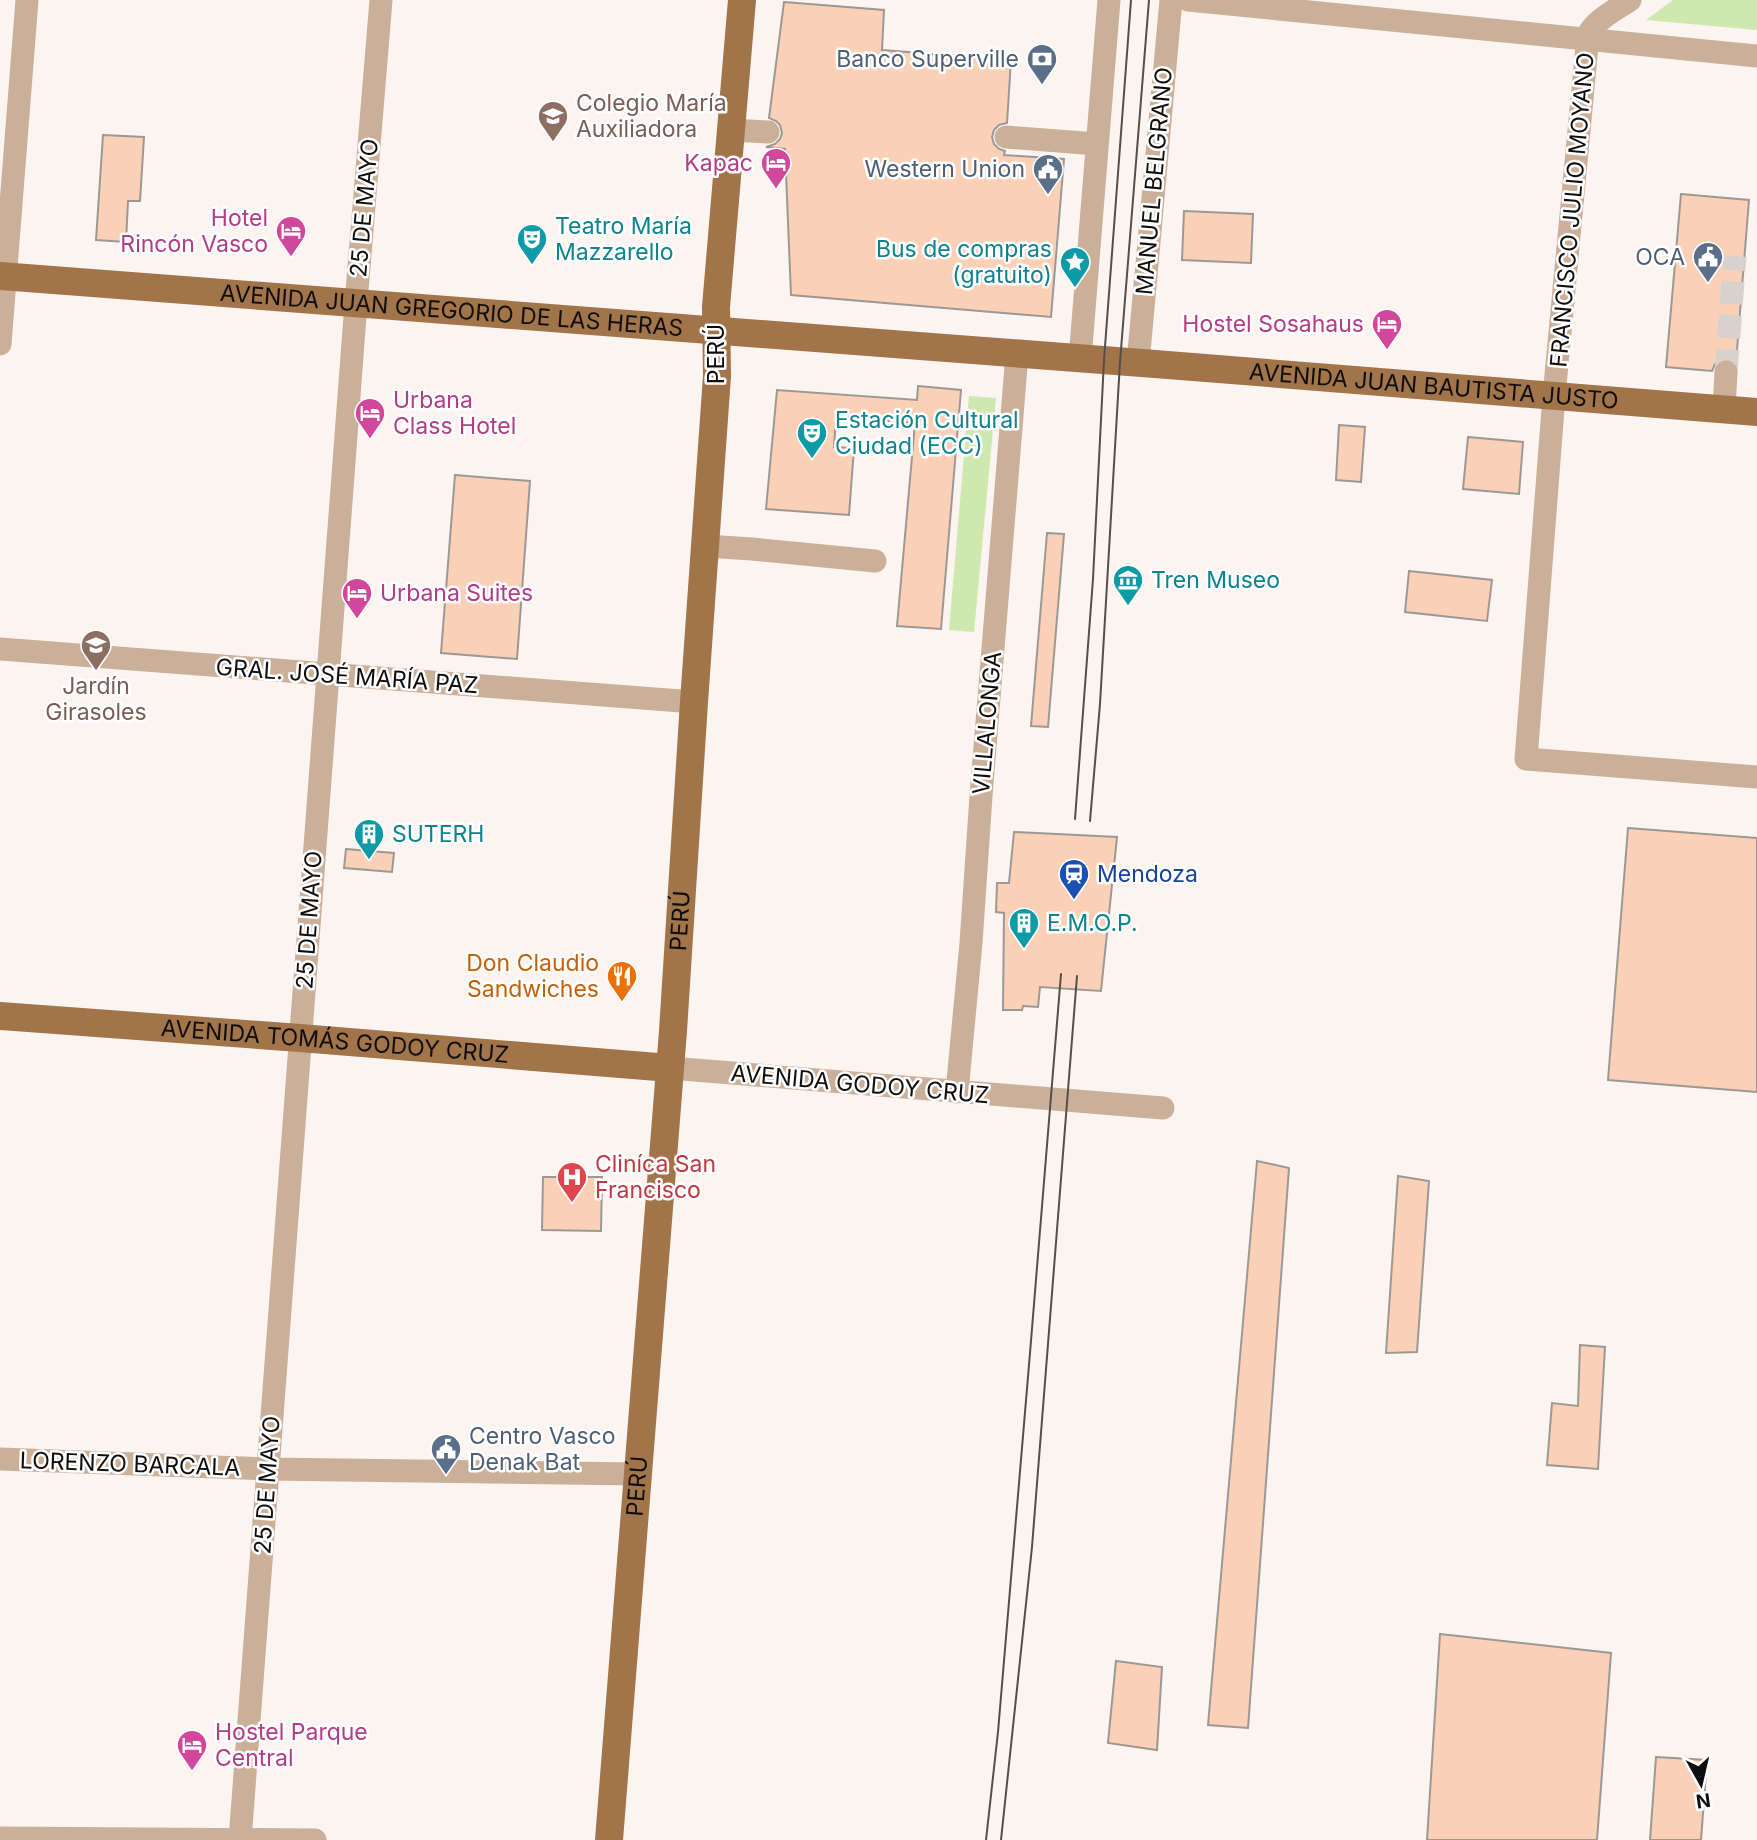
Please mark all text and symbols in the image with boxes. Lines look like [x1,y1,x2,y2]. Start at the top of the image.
bank icon: Banco Superville [1025,42,1059,86]
place label: Banco Superville [836,45,1019,73]
street label: FRANCISCO JULIO MOYANO [1544,51,1600,369]
street label: MANUEL BELGRANO [1130,66,1178,296]
place label: Colegio María Auxiliadora [576,89,727,143]
school or university icon: Colegio María Auxiliadora [536,99,570,143]
street label: 25 DE MAYO [344,138,384,278]
hotel icon: Kapac [759,146,793,190]
place label: Kapac [684,149,753,177]
public building icon: Western Union [1031,152,1065,196]
place label: Western Union [865,155,1025,183]
place label: Hotel Rincón Vasco [120,204,268,258]
place label: Teatro María Mazzarello [555,212,692,266]
hotel icon: Hotel Rincón Vasco [274,214,308,258]
theatre icon: Teatro María Mazzarello [515,222,549,266]
place label: Bus de compras (gratuito) [876,235,1052,289]
public building icon: OCA [1691,240,1725,284]
place label: OCA [1635,243,1685,271]
place icon: Bus de compras (gratuito) [1058,245,1092,289]
street label: AVENIDA JUAN GREGORIO DE LAS HERAS [219,279,684,342]
hotel icon: Hostel Sosahaus [1370,307,1404,351]
place label: Hostel Sosahaus [1182,310,1364,338]
street label: PERÚ [702,324,730,384]
street label: AVENIDA JUAN BAUTISTA JUSTO [1248,358,1620,415]
place label: Urbana Class Hotel [393,386,516,440]
hotel icon: Urbana Class Hotel [353,396,387,440]
place label: Estación Cultural Ciudad (ECC) [835,406,1019,460]
theatre icon: Estación Cultural Ciudad (ECC) [795,416,829,460]
museum icon: Tren Museo [1111,563,1145,607]
place label: Tren Museo [1151,566,1280,594]
hotel icon: Urbana Suites [340,576,374,620]
place label: Urbana Suites [380,579,533,607]
school or university icon: Jardín Girasoles [79,628,113,672]
street label: VILLALONGA [967,650,1007,796]
street label: GRAL. JOSÉ MARÍA PAZ [215,653,479,699]
place label: Jardín Girasoles [45,672,147,726]
building icon: SUTERH [352,817,386,861]
place label: SUTERH [392,820,484,848]
street label: 25 DE MAYO [290,850,328,990]
station icon: Mendoza [1057,857,1091,901]
place label: Mendoza [1097,860,1198,888]
street label: PERÚ [664,890,696,952]
building icon: E.M.O.P. [1007,906,1041,950]
place label: E.M.O.P. [1047,909,1138,937]
place label: Don Claudio Sandwiches [466,949,599,1003]
restaurant icon: Don Claudio Sandwiches [605,959,639,1003]
street label: AVENIDA TOMÁS GODOY CRUZ [160,1014,510,1069]
street label: AVENIDA GODOY CRUZ [730,1059,990,1109]
place label: Cliníca San Francisco [595,1150,716,1204]
hospital icon: Cliníca San Francisco [555,1160,589,1204]
street label: 25 DE MAYO [248,1415,286,1555]
place label: Centro Vasco Denak Bat [469,1422,616,1476]
public building icon: Centro Vasco Denak Bat [429,1432,463,1476]
street label: LORENZO BARCALA [19,1446,241,1482]
street label: PERÚ [621,1455,653,1517]
place label: Hostel Parque Central [215,1718,368,1772]
hotel icon: Hostel Parque Central [175,1728,209,1772]
north arrow [1666,1749,1736,1819]
text: N [1695,1788,1712,1813]

